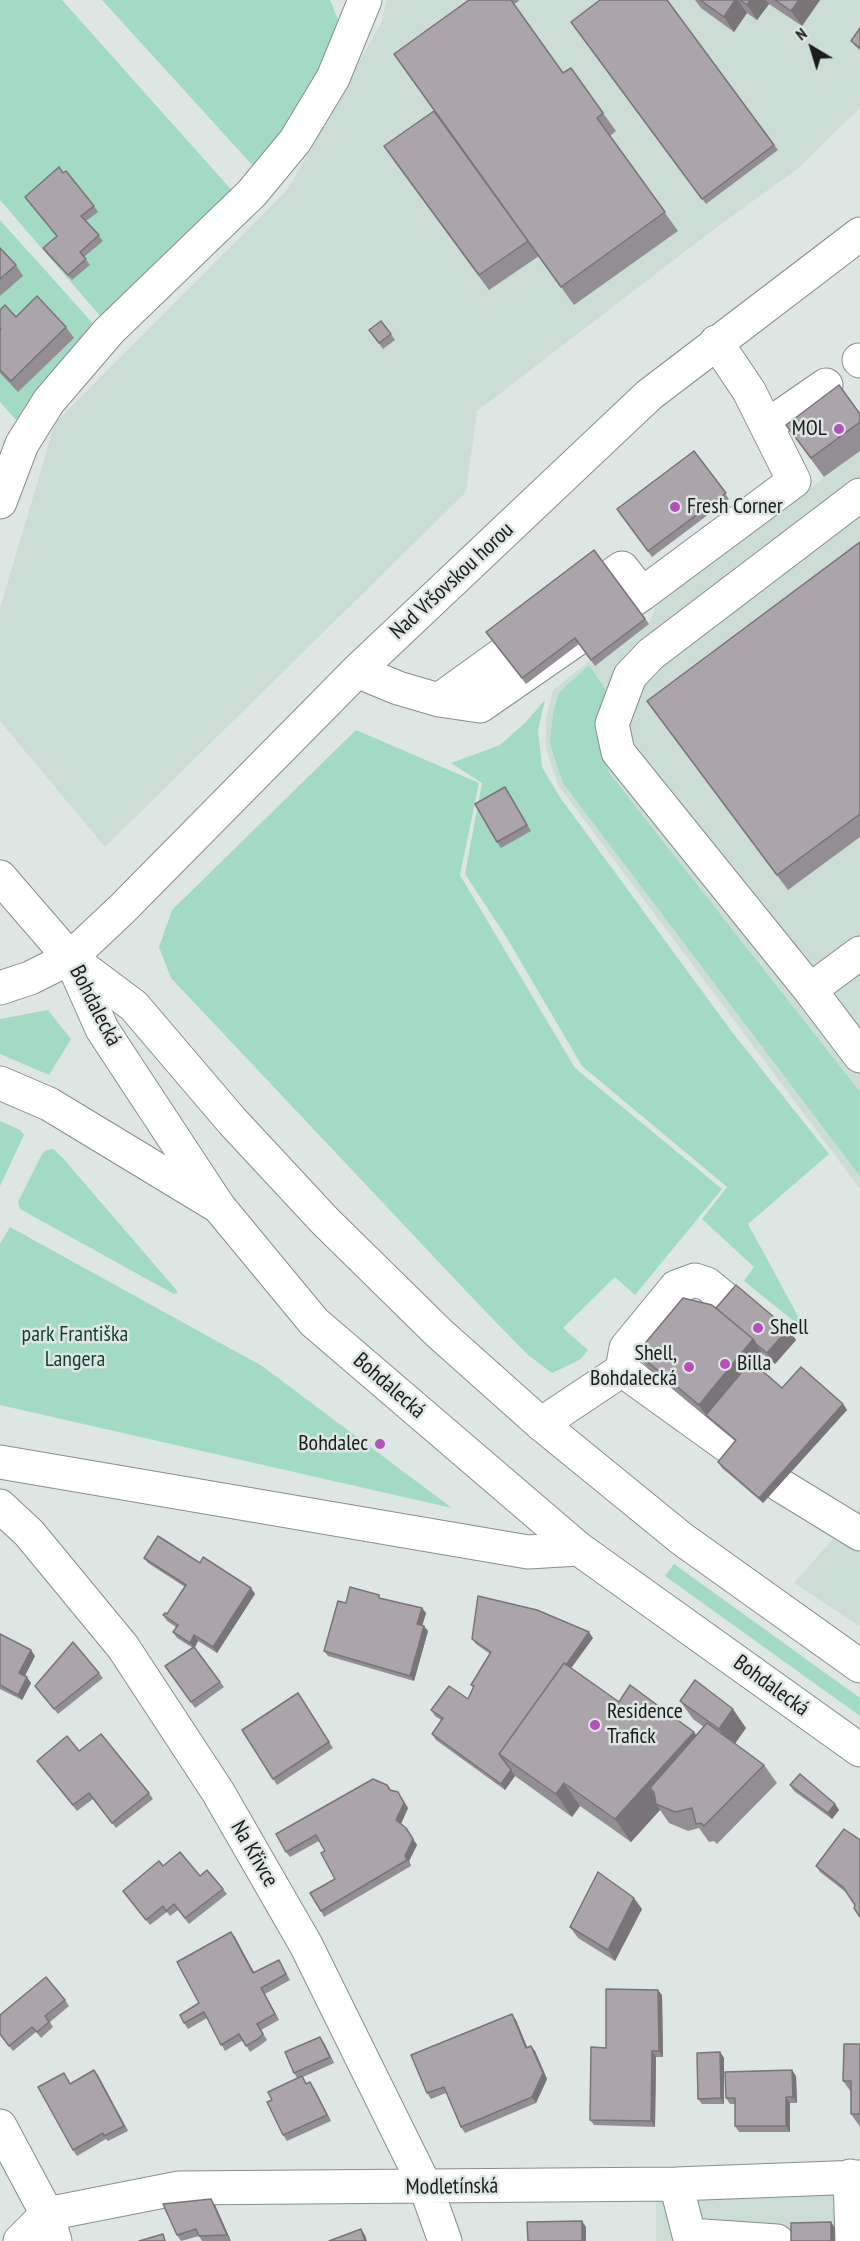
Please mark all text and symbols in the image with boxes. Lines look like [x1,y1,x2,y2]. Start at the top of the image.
north arrow [782,18,842,78]
text: N [791,23,810,44]
place label: MOL [792,416,827,442]
marker: MOL [832,422,846,436]
place label: Fresh Corner [687,494,783,520]
marker: Fresh Corner [668,500,682,514]
street label: Nad Vršovskou horou [385,517,519,645]
street label: Bohdalecká [63,961,127,1051]
place label: Shell [770,1315,808,1341]
marker: Shell [751,1321,765,1335]
park label: park Františka Langera [22,1322,128,1374]
place label: Shell, Bohdalecká [590,1341,677,1392]
street label: Bohdalecká [347,1347,431,1425]
place label: Billa [737,1351,771,1377]
marker: Billa [718,1357,732,1371]
marker: Shell, Bohdalecká [682,1360,696,1374]
place label: Bohdalec [298,1431,368,1457]
marker: Bohdalec [373,1437,387,1451]
street label: Bohdalecká [728,1650,814,1722]
place label: Residence Trafick [607,1699,683,1750]
marker: Residence Trafick [588,1718,602,1732]
street label: Na Křivce [225,1816,283,1892]
street label: Modletínská [406,2173,498,2201]

